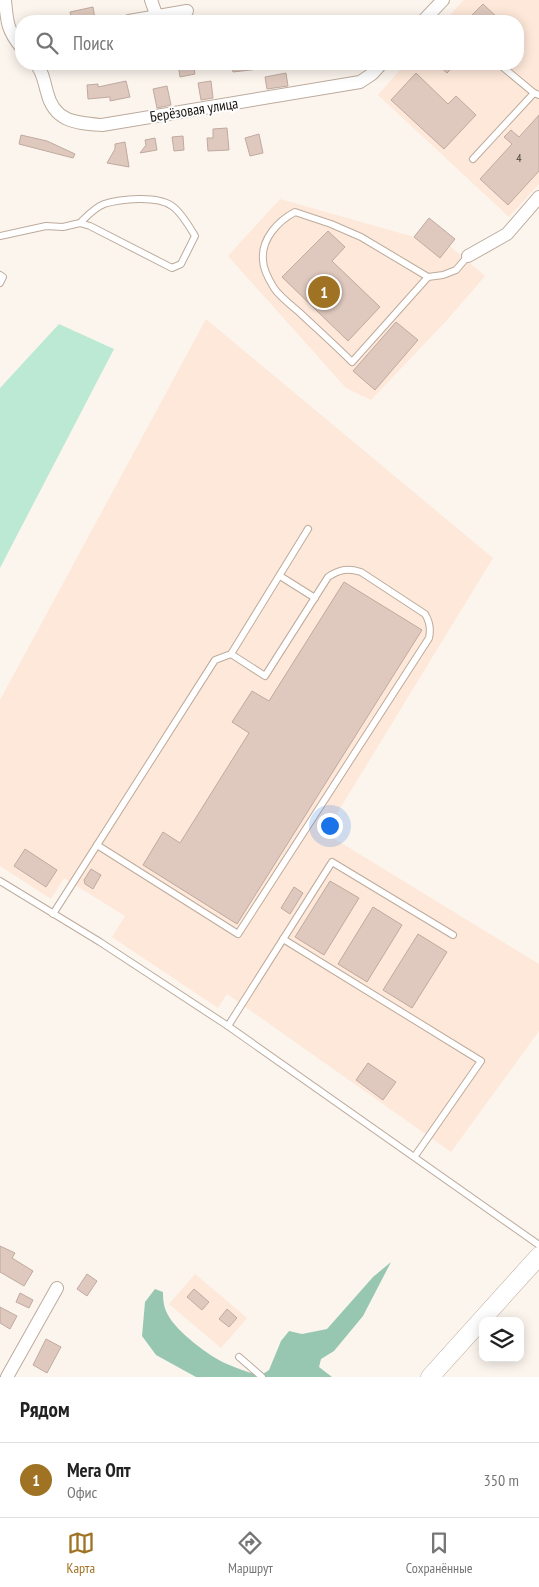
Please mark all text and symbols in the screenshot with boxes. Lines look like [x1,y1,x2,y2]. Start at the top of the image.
search box [15,15,524,70]
icon: search [33,29,61,57]
text: Поиск [73,31,114,55]
street label: Берёзовая улица [148,93,239,126]
house number: 4 [516,150,522,165]
pin: 1 [308,273,340,311]
your location [317,813,343,839]
map controls [479,1317,524,1362]
button: layers [479,1317,524,1362]
text: Рядом [20,1396,70,1423]
text: Мега Опт [67,1458,131,1482]
text: 1 [32,1470,40,1490]
text: 350 m [484,1470,519,1490]
text: Офис [67,1482,97,1502]
tab: Карта [67,1529,95,1577]
tab: Маршрут [228,1529,273,1577]
tab: Сохранённые [406,1529,472,1577]

